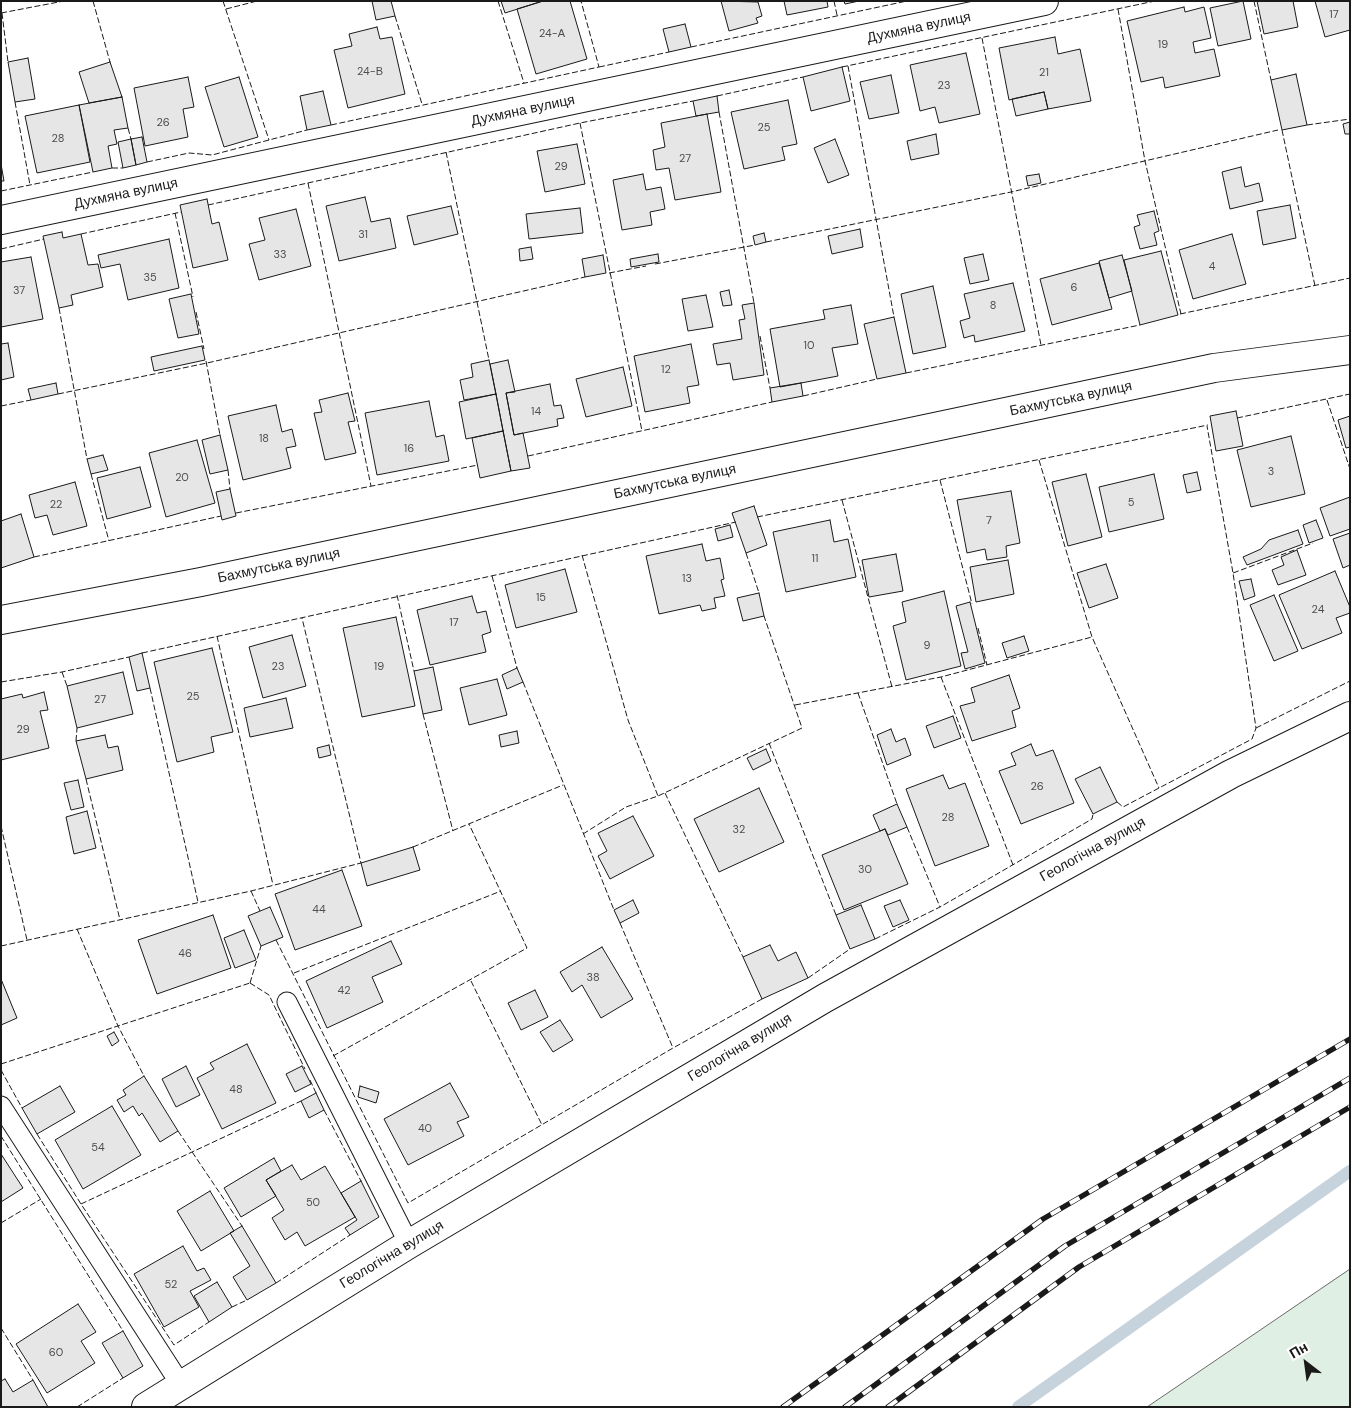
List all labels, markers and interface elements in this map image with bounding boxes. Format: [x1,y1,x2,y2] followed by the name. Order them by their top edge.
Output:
[1329,8,1339,22] house number: 17
[866,9,972,47] street label: Духмяна вулиця
[539,27,565,41] house number: 24-А
[1158,38,1168,52] house number: 19
[357,65,383,79] house number: 24-В
[1039,66,1049,80] house number: 21
[938,79,950,93] house number: 23
[470,92,576,130] street label: Духмяна вулиця
[156,116,170,130] house number: 26
[757,121,771,135] house number: 25
[52,132,64,146] house number: 28
[679,152,691,166] house number: 27
[554,160,568,174] house number: 29
[73,175,179,213] street label: Духмяна вулиця
[358,228,368,242] house number: 31
[273,248,287,262] house number: 33
[1209,260,1215,274] house number: 4
[143,271,157,285] house number: 35
[1071,281,1077,295] house number: 6
[13,284,25,298] house number: 37
[990,299,996,313] house number: 8
[804,339,814,353] house number: 10
[661,363,671,377] house number: 12
[1008,378,1134,420] street label: Бахмутська вулиця
[531,405,541,419] house number: 14
[259,432,269,446] house number: 18
[404,442,414,456] house number: 16
[612,461,738,503] street label: Бахмутська вулиця
[1268,465,1274,479] house number: 3
[175,471,189,485] house number: 20
[1128,496,1134,510] house number: 5
[50,498,62,512] house number: 22
[986,514,992,528] house number: 7
[216,545,342,587] street label: Бахмутська вулиця
[812,552,818,566] house number: 11
[682,572,692,586] house number: 13
[536,591,546,605] house number: 15
[1312,603,1324,617] house number: 24
[449,616,459,630] house number: 17
[924,639,930,653] house number: 9
[272,660,284,674] house number: 23
[374,660,384,674] house number: 19
[186,690,200,704] house number: 25
[94,693,106,707] house number: 27
[16,723,30,737] house number: 29
[1030,780,1044,794] house number: 26
[942,811,954,825] house number: 28
[1037,814,1149,886] street label: Геологічна вулиця
[733,823,745,837] house number: 32
[858,863,872,877] house number: 30
[312,903,326,917] house number: 44
[178,947,192,961] house number: 46
[586,971,600,985] house number: 38
[337,984,351,998] house number: 42
[685,1010,795,1086] street label: Геологічна вулиця
[229,1083,243,1097] house number: 48
[418,1122,432,1136] house number: 40
[91,1141,105,1155] house number: 54
[306,1196,320,1210] house number: 50
[337,1217,447,1293] street label: Геологічна вулиця
[165,1278,177,1292] house number: 52
[1281,1338,1331,1388] north arrow
[1286,1338,1311,1362] text: Пн
[49,1346,63,1360] house number: 60

